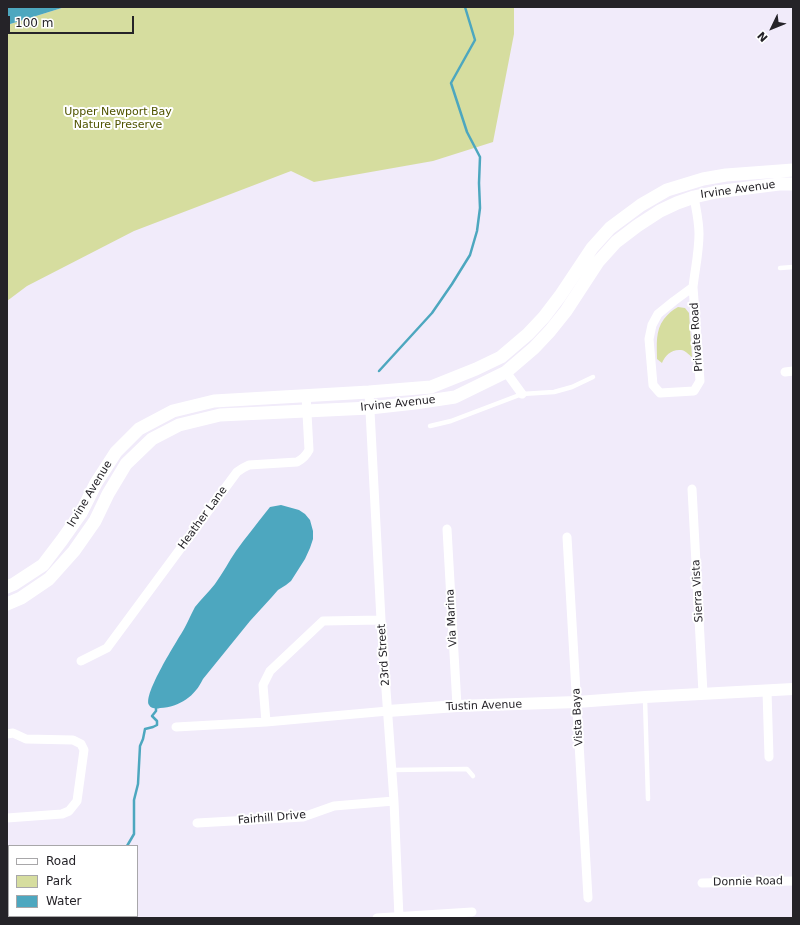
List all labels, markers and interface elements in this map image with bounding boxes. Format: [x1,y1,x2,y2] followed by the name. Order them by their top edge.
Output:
[10,8,136,34] scale bar
[752,8,792,48] north arrow
[15,16,53,30] text: 100 m
[755,29,771,44] text: N
[64,105,172,131] park label: Upper Newport Bay Nature Preserve
[700,178,776,202] street label: Irvine Avenue
[688,302,706,372] street label: Private Road
[360,393,436,415] street label: Irvine Avenue
[65,458,115,530] street label: Irvine Avenue
[176,484,230,552] street label: Heather Lane
[690,559,706,623] street label: Sierra Vista
[444,589,460,647] street label: Via Marina
[375,624,393,686] street label: 23rd Street
[570,688,586,746] street label: Vista Baya
[446,698,522,714] street label: Tustin Avenue
[237,808,307,828] street label: Fairhill Drive
[8,845,138,917] legend
[46,854,76,868] text: Road
[46,874,72,888] text: Park
[713,875,783,889] street label: Donnie Road
[46,894,81,908] text: Water

